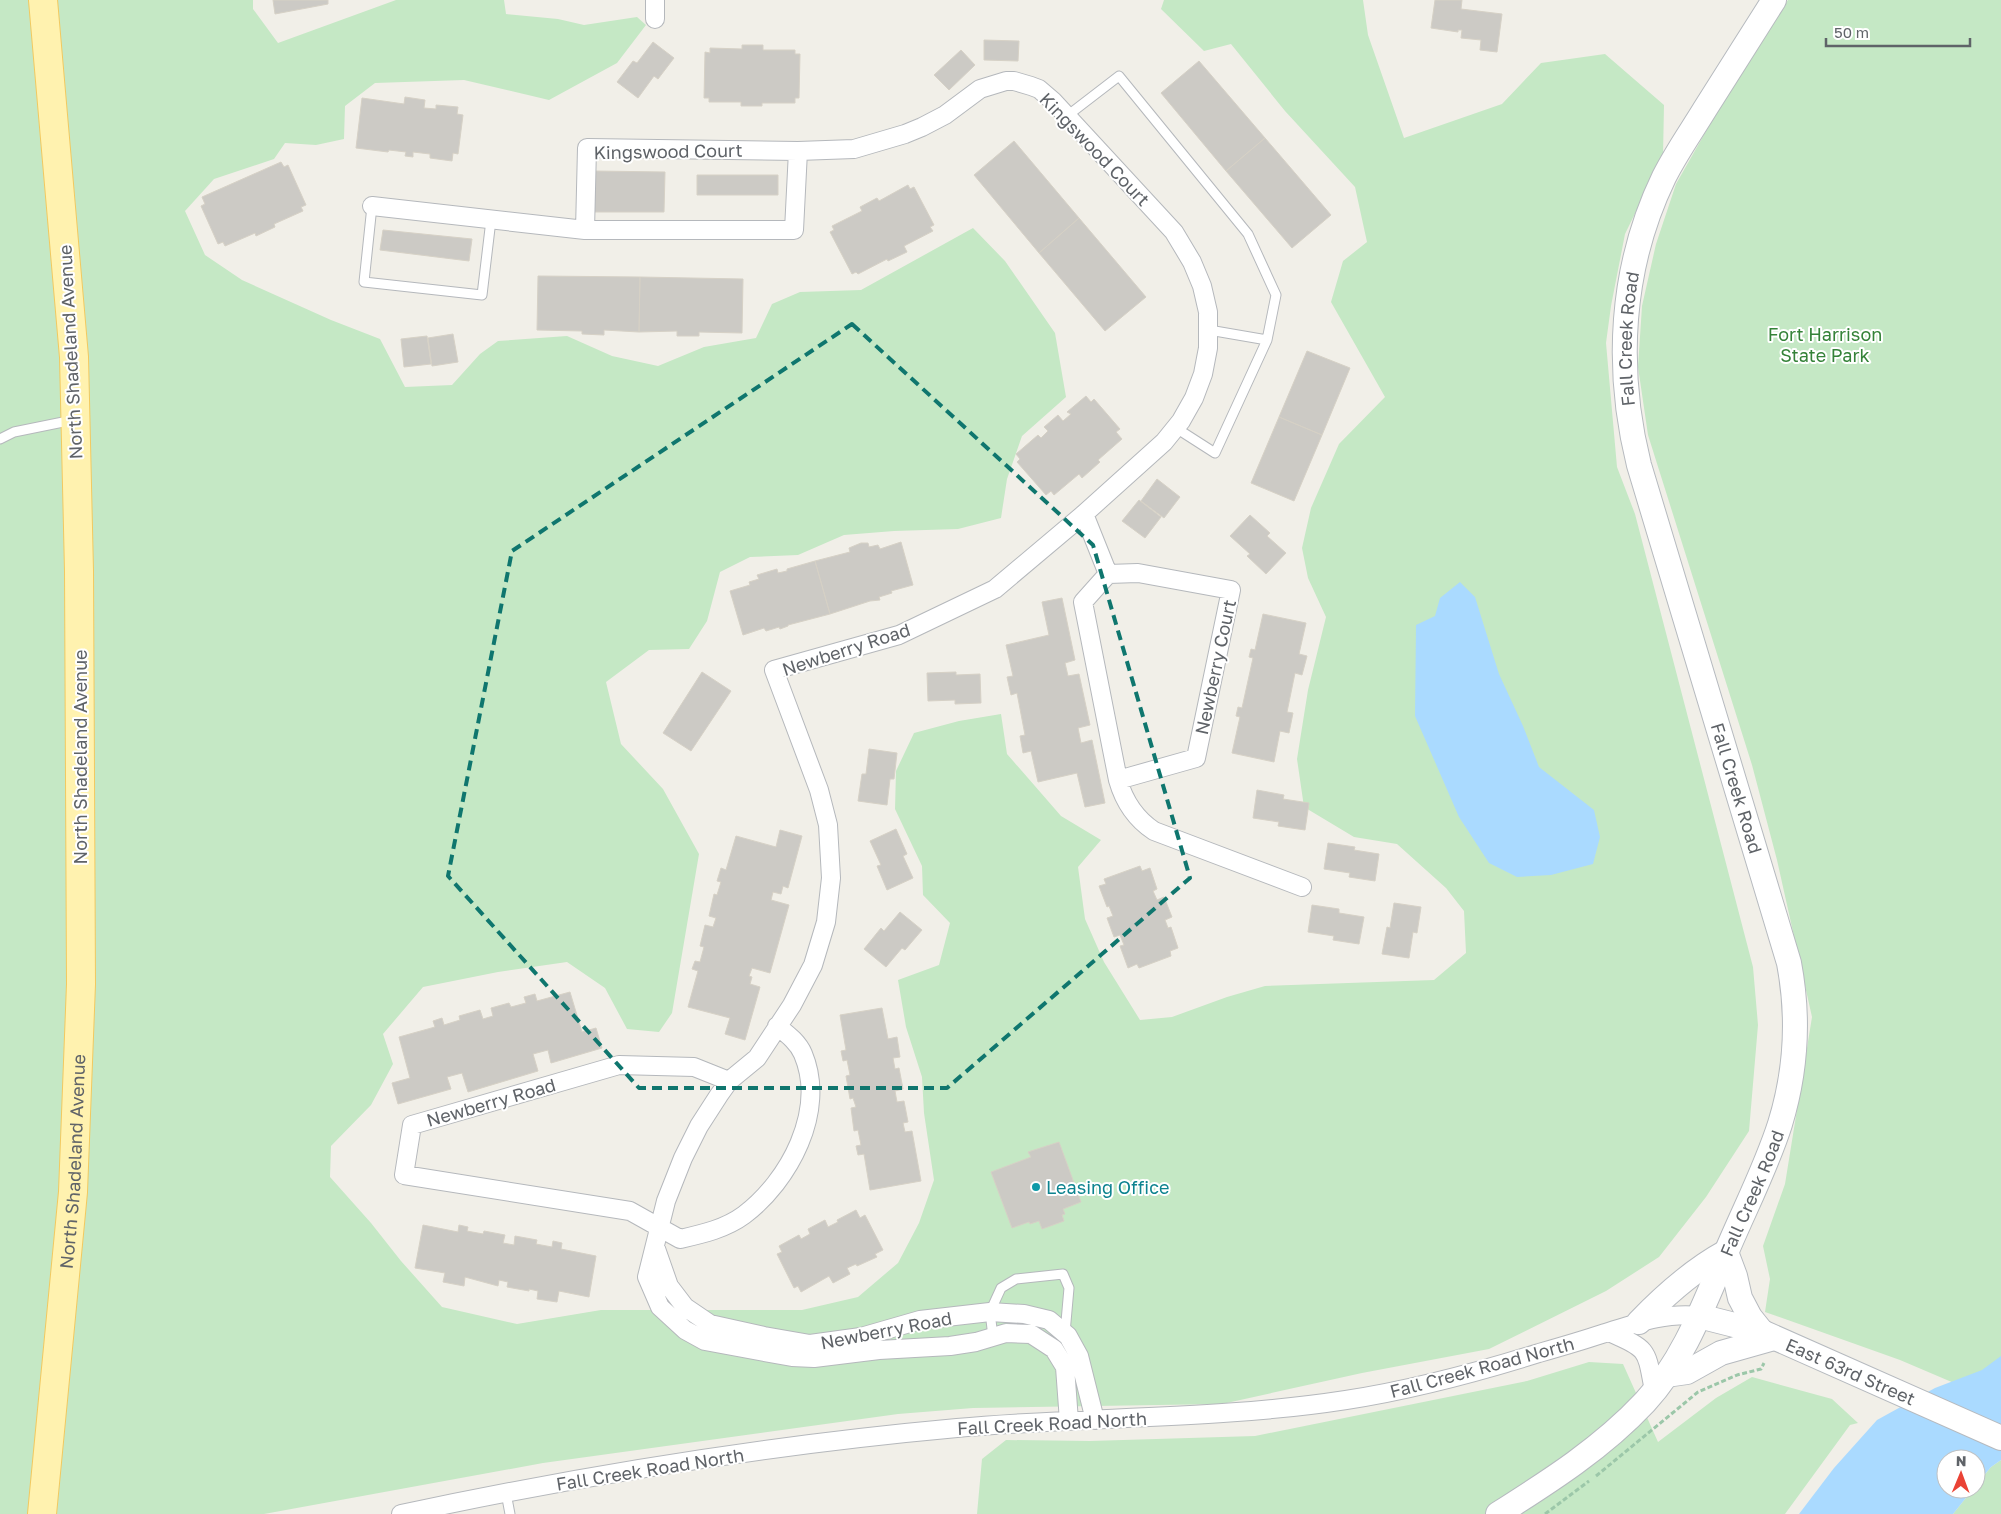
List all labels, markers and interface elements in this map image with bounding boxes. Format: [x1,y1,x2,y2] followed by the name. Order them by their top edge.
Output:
[1826,15,1970,47] scale bar
[1834,23,1869,41] text: 50 m
[1035,88,1155,210] street label: Kingswood Court
[593,139,743,163] street label: Kingswood Court
[53,244,87,460] street label: North Shadeland Avenue
[1614,270,1643,408] street label: Fall Creek Road
[1768,323,1882,366] park label: Fort Harrison State Park
[1190,597,1240,737] street label: Newberry Court
[779,618,913,680] street label: Newberry Road
[69,649,91,865] street label: North Shadeland Avenue
[1707,720,1767,856] street label: Fall Creek Road
[55,1054,89,1270] street label: North Shadeland Avenue
[424,1073,558,1131] street label: Newberry Road
[1715,1127,1788,1260] street label: Fall Creek Road
[1046,1176,1169,1198] place label: Leasing Office
[1030,1181,1042,1193] marker: Leasing Office
[818,1306,954,1354] street label: Newberry Road
[1387,1332,1577,1402] street label: Fall Creek Road North
[1782,1333,1919,1410] street label: East 63rd Street
[957,1407,1147,1439] street label: Fall Creek Road North
[554,1443,746,1495] street label: Fall Creek Road North
[1936,1449,1986,1499] north arrow
[1956,1452,1967,1469] text: N

